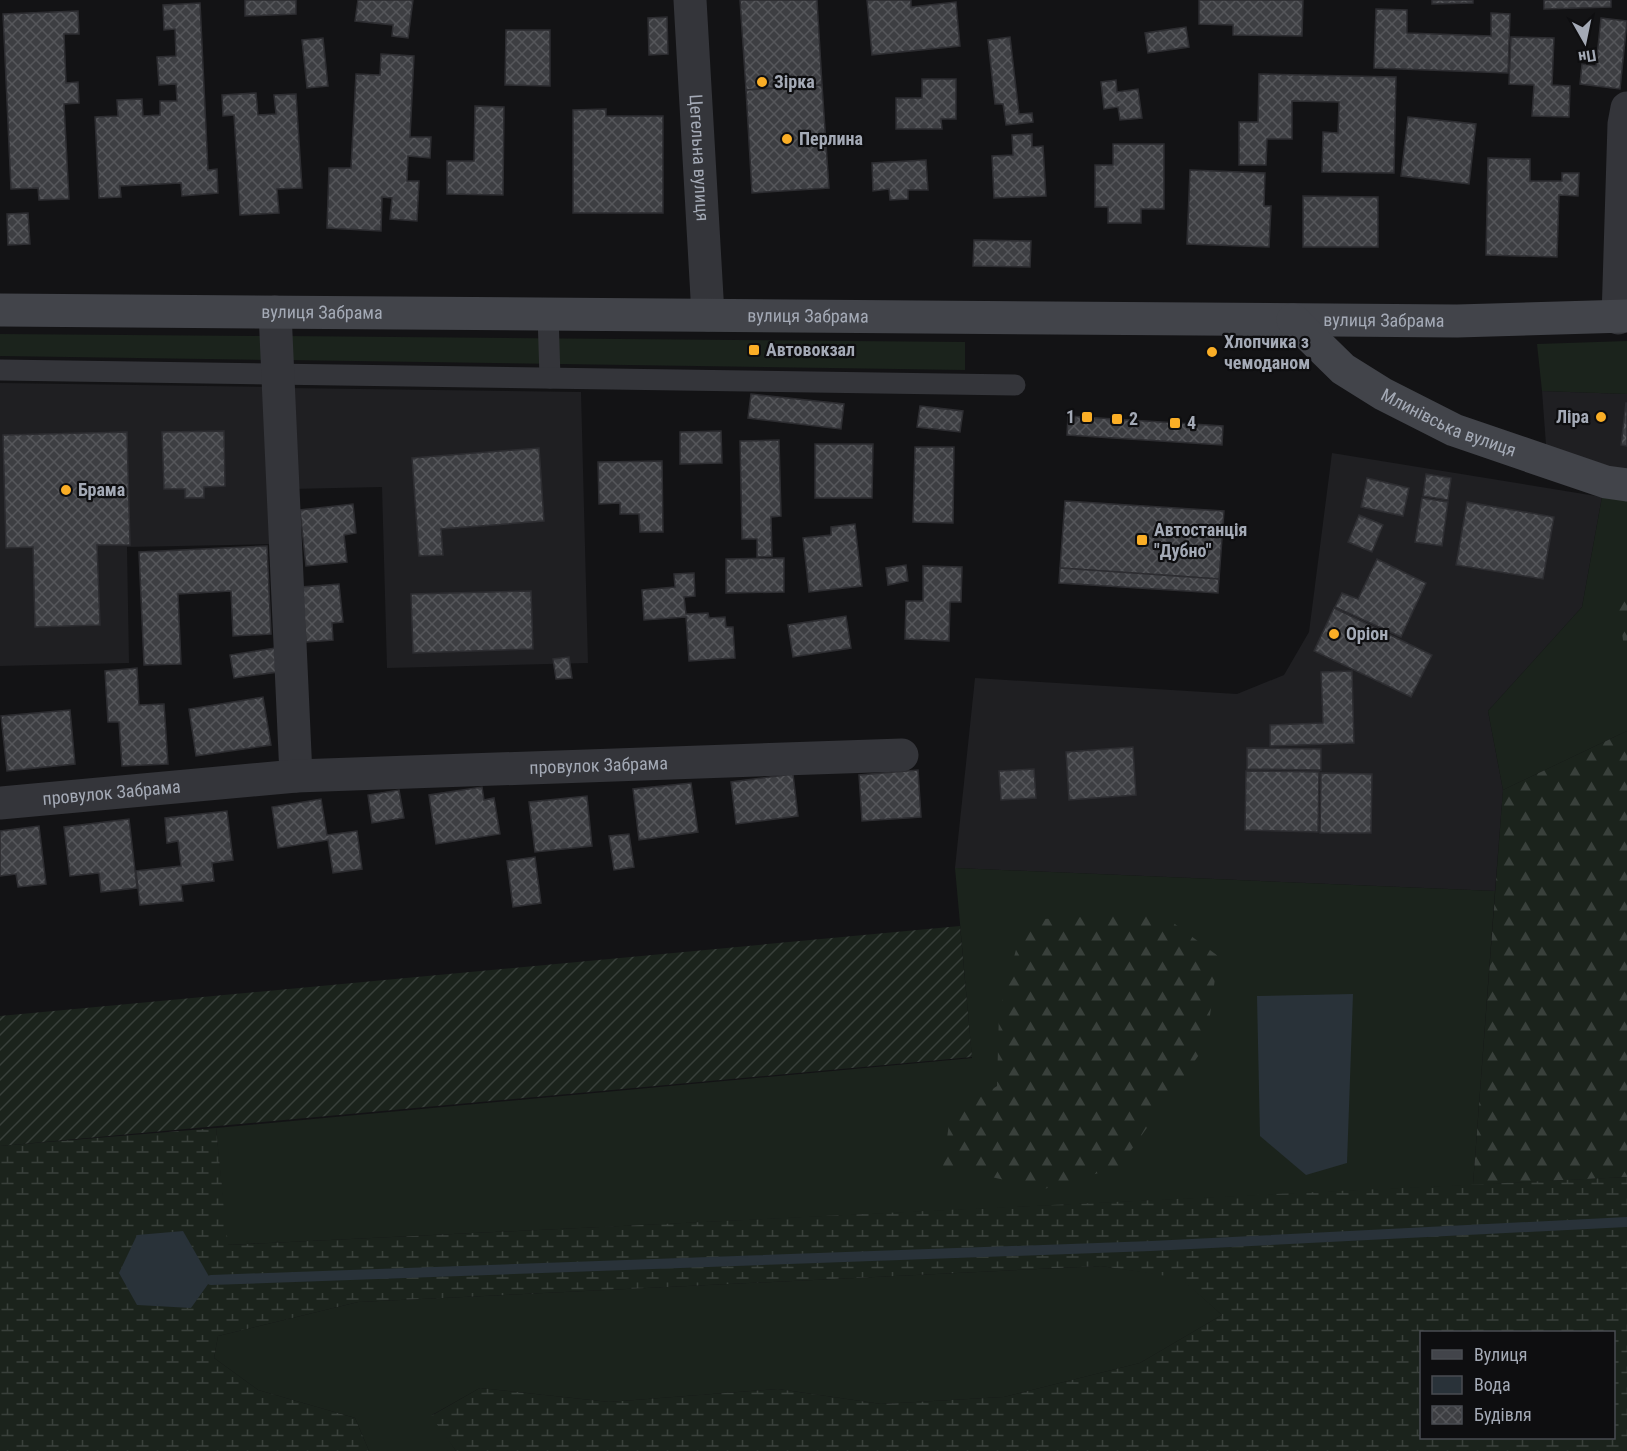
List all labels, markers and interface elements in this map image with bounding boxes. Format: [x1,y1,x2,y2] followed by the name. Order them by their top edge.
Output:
[1555,12,1615,72] north arrow
[1577,46,1598,67] text: Пн
[774,71,815,92] place label: Зірка
[755,75,769,89] marker: Зірка
[685,94,714,222] street label: Цегельна вулиця
[799,128,863,149] place label: Перлина
[780,132,794,146] marker: Перлина
[261,301,383,323] street label: вулиця Забрама
[747,305,869,327] street label: вулиця Забрама
[1323,309,1445,331] street label: вулиця Забрама
[1224,331,1310,373] place label: Хлопчика з чемоданом
[766,339,855,360] place label: Автовокзал
[747,343,761,357] marker: Автовокзал
[1205,345,1219,359] marker: Хлопчика з чемоданом
[1378,384,1519,461] street label: Млинівська вулиця
[1066,406,1075,427] place label: 1
[1556,406,1589,427] place label: Ліра
[1129,408,1138,429] place label: 2
[1080,410,1094,424] marker: 1
[1594,410,1608,424] marker: Ліра
[1110,412,1124,426] marker: 2
[1187,412,1196,433] place label: 4
[1168,416,1182,430] marker: 4
[78,479,125,500] place label: Брама
[59,483,73,497] marker: Брама
[1154,519,1247,561] place label: Автостанція "Дубно"
[1135,533,1149,547] marker: Автостанція "Дубно"
[1346,623,1388,644] place label: Оріон
[1327,627,1341,641] marker: Оріон
[529,752,668,778] street label: провулок Забрама
[42,776,181,809] street label: провулок Забрама
[1420,1331,1615,1439] legend
[1474,1344,1528,1365] text: Вулиця
[1474,1374,1511,1395] text: Вода
[1474,1404,1532,1425] text: Будівля

